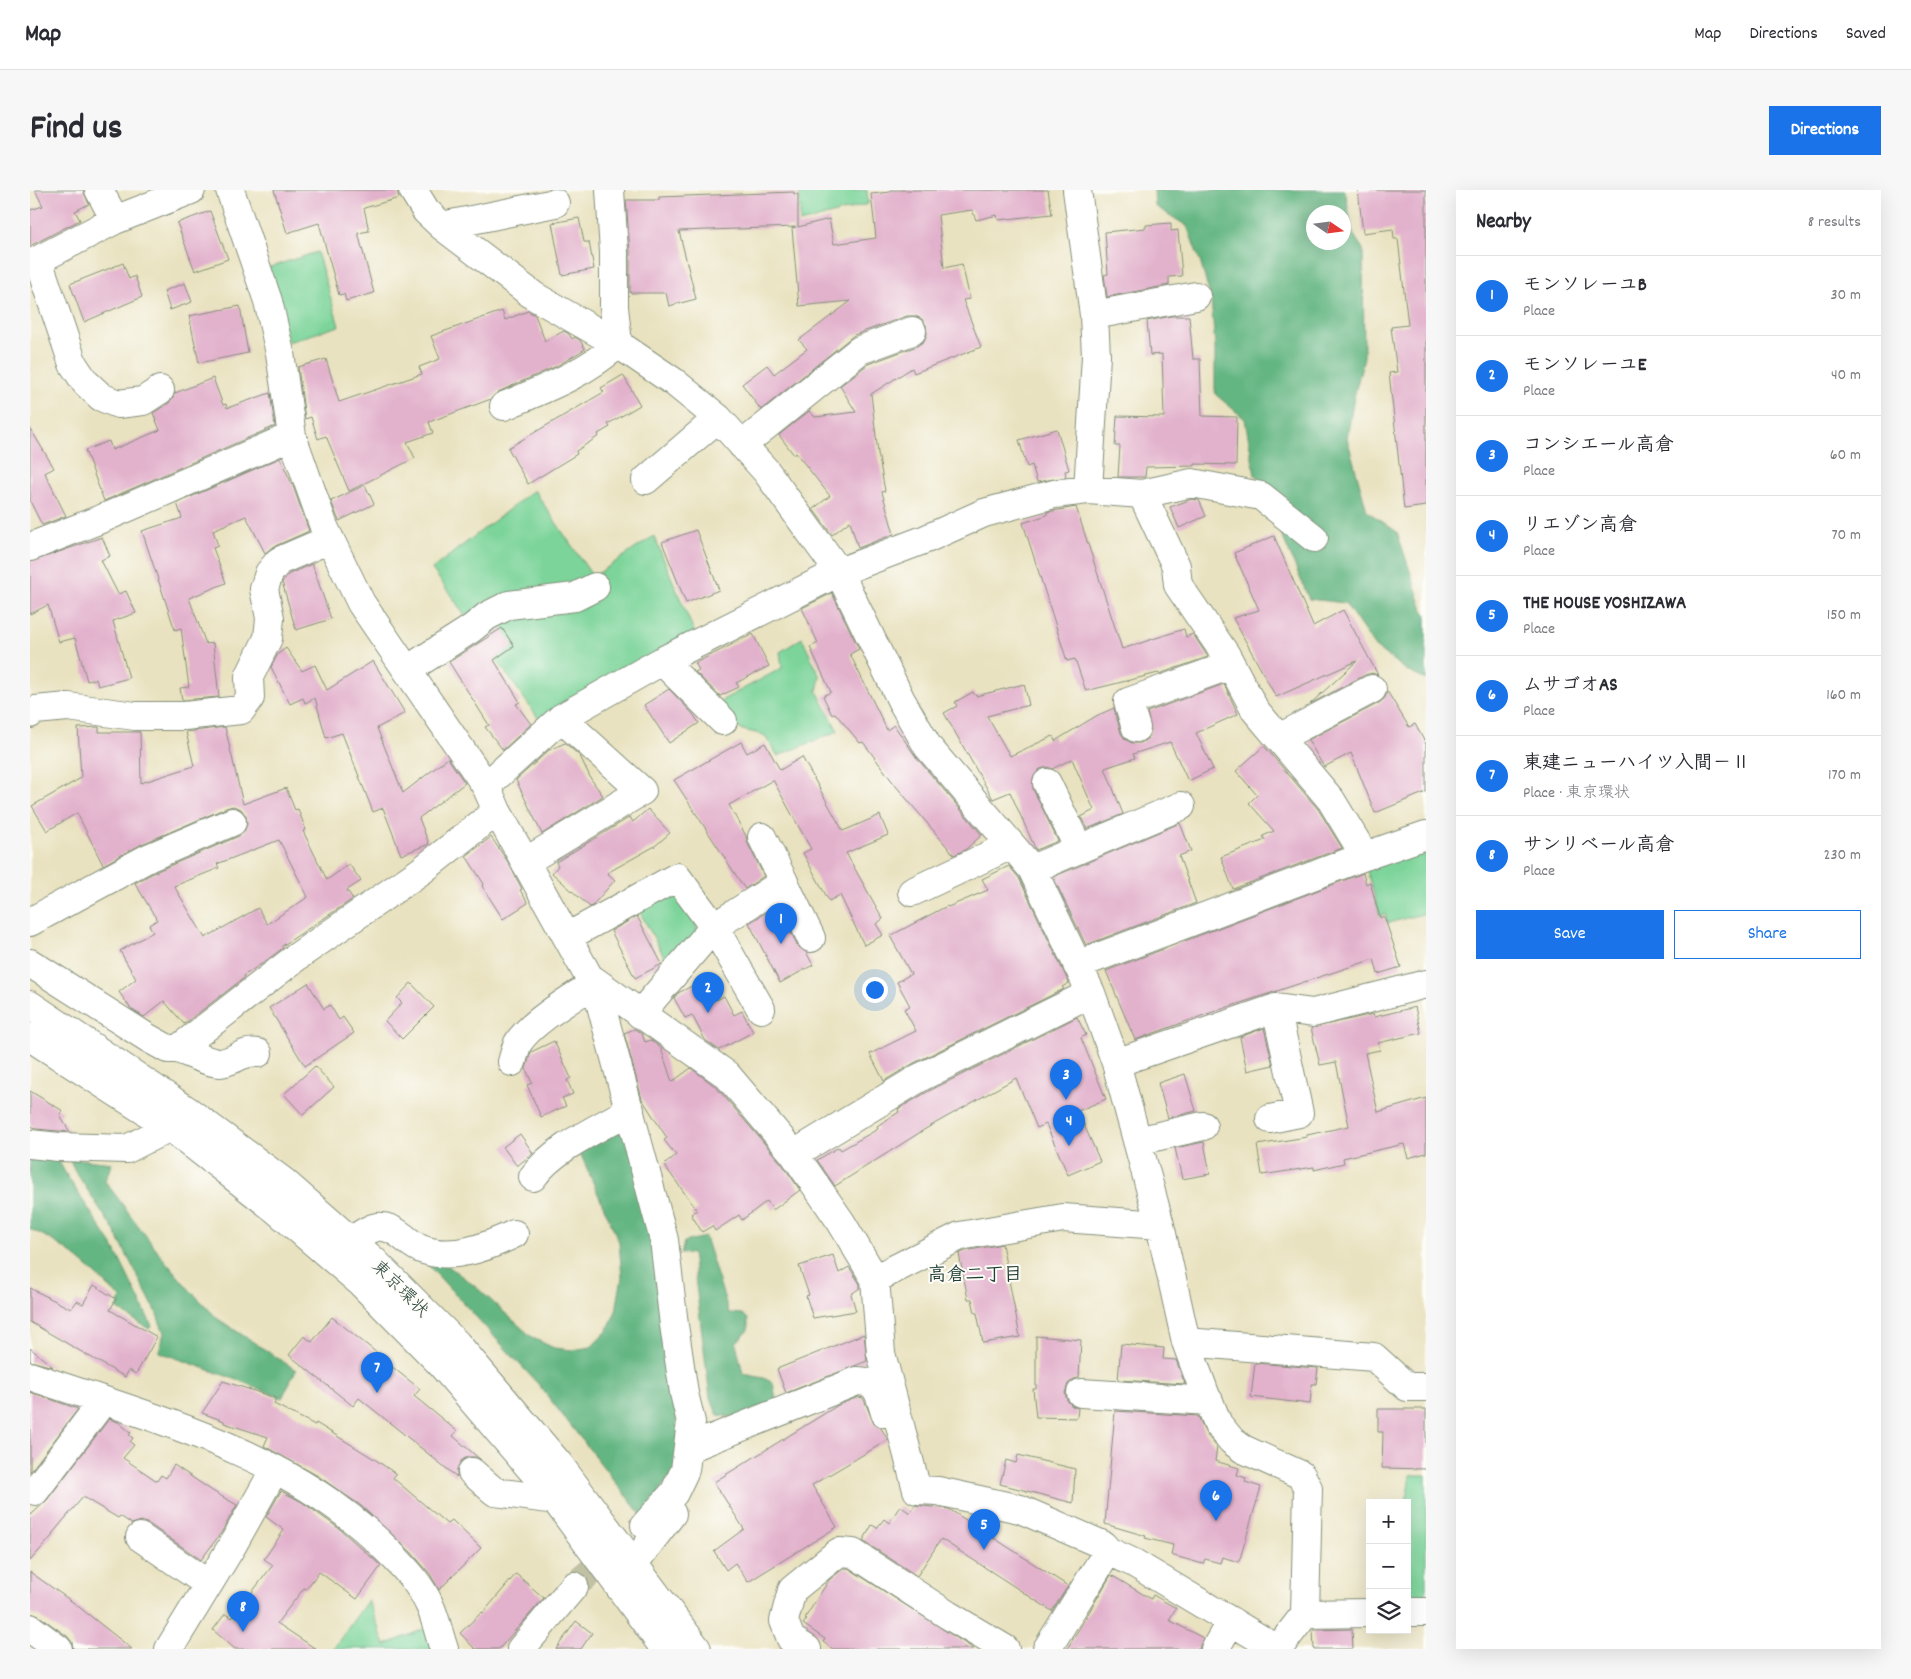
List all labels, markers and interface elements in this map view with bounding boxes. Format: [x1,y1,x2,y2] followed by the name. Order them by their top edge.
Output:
[25,18,61,52] text: Map
[1694,22,1721,47] text: Map
[1749,22,1818,47] text: Directions
[1846,22,1886,47] text: Saved
[30,105,122,155] text: Find us
[1769,106,1881,155] button: Directions
[1306,205,1351,250] north arrow
[1476,208,1531,238] text: Nearby
[1808,211,1861,234] text: 8 results
[1523,273,1647,300] text: モンソレーユB
[1490,284,1494,307] text: 1
[1831,284,1861,307] text: 30 m
[1523,300,1555,323] text: Place
[1523,353,1646,380] text: モンソレーユE
[1489,364,1496,387] text: 2
[1831,364,1861,387] text: 40 m
[1523,380,1555,403] text: Place
[1523,433,1674,460] text: コンシエール高倉
[1488,444,1496,467] text: 3
[1830,444,1861,467] text: 60 m
[1523,460,1555,483] text: Place
[1523,513,1637,540] text: リエゾン高倉
[1489,524,1495,547] text: 4
[1831,524,1861,547] text: 70 m
[1523,540,1555,563] text: Place
[1523,591,1686,618] text: THE HOUSE YOSHIZAWA
[1488,604,1496,627] text: 5
[1827,604,1861,627] text: 150 m
[1523,618,1555,641] text: Place
[1523,673,1618,700] text: ムサゴオAS
[1488,684,1496,707] text: 6
[1826,684,1861,707] text: 160 m
[1523,700,1555,723] text: Place
[1523,751,1751,778] text: 東建ニューハイツ入間－Ⅱ
[1489,764,1495,787] text: 7
[1828,764,1861,787] text: 170 m
[1523,782,1630,805] text: Place · 東京環状
[1523,833,1674,860] text: サンリベール高倉
[1489,844,1495,867] text: 8
[1824,844,1861,867] text: 230 m
[1523,860,1555,883] text: Place
[765,903,797,944] pin: 1
[1476,910,1664,959] button: Save
[1674,910,1861,959] button: Share
[692,972,724,1013] pin: 2
[862,977,888,1003] your location
[1050,1059,1082,1100] pin: 3
[1053,1105,1085,1146] pin: 4
[365,1255,434,1324] street label: 東京環状
[927,1263,1023,1290] district label: 高倉二丁目
[361,1352,393,1393] pin: 7
[1200,1480,1232,1521] pin: 6
[1366,1499,1411,1634] map controls
[1366,1499,1411,1544] button: +
[968,1509,1000,1550] pin: 5
[1366,1544,1411,1589] button: −
[1366,1589,1411,1634] button: layers
[227,1591,259,1632] pin: 8

